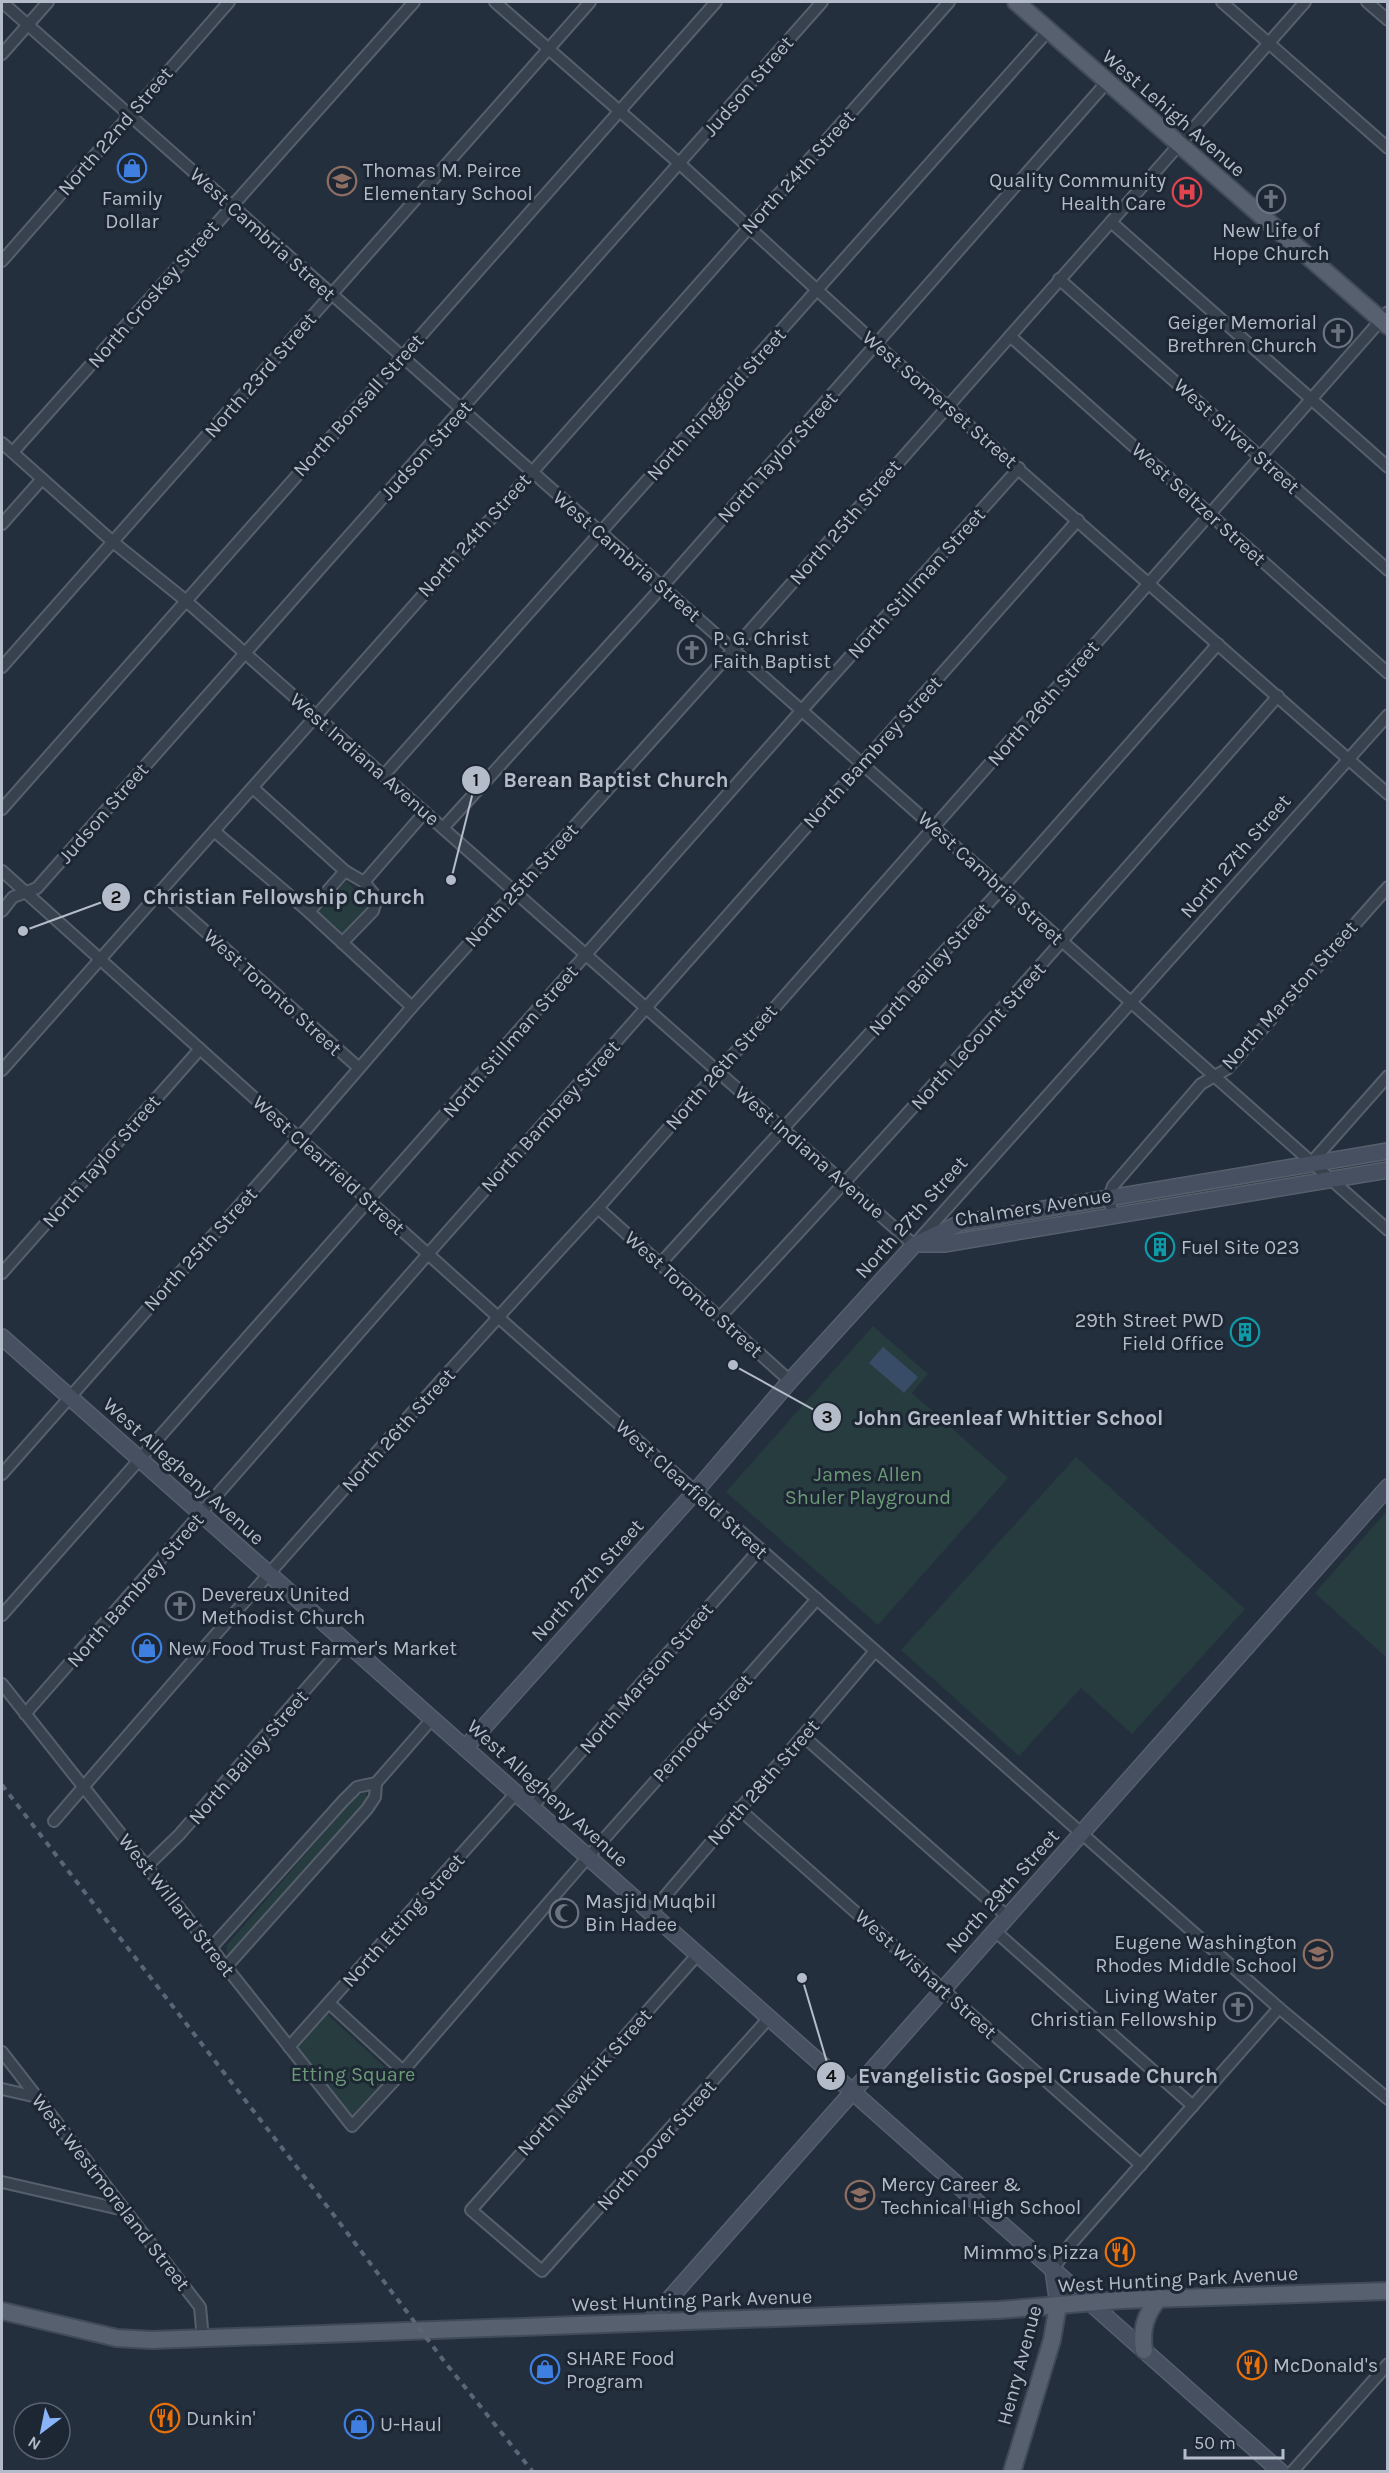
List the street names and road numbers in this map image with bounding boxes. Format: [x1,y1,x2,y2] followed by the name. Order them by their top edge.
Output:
[699,31,798,141] street label: Judson Street
[1097,45,1250,182] street label: West Lehigh Avenue
[53,62,178,200] street label: North 22nd Street
[737,106,860,239] street label: North 24th Street
[185,163,341,306] street label: West Cambria Street
[83,216,224,373] street label: North Croskey Street
[200,308,321,443] street label: North 23rd Street
[642,323,791,485] street label: North Ringgold Street
[858,326,1022,473] street label: West Somerset Street
[288,329,429,481] street label: North Bonsall Street
[1169,374,1305,499] street label: West Silver Street
[713,387,843,528] street label: North Taylor Street
[376,396,477,505] street label: Judson Street
[1127,438,1271,571] street label: West Seltzer Street
[785,455,906,590] street label: North 25th Street
[413,469,536,602] street label: North 24th Street
[548,486,706,627] street label: West Cambria Street
[843,503,990,663] street label: North Stillman Street
[983,636,1104,771] street label: North 26th Street
[798,671,947,833] street label: North Bambrey Street
[285,688,444,831] street label: West Indiana Avenue
[54,758,153,868] street label: Judson Street
[1175,789,1296,923] street label: North 27th Street
[913,807,1069,950] street label: West Cambria Street
[460,818,583,952] street label: North 25th Street
[864,898,995,1040] street label: North Bailey Street
[1217,916,1362,1074] street label: North Marston Street
[199,924,347,1061] street label: West Toronto Street
[906,958,1051,1115] street label: North LeCount Street
[438,960,583,1122] street label: North Stillman Street
[661,1000,782,1135] street label: North 26th Street
[476,1035,625,1197] street label: North Bambrey Street
[730,1081,889,1224] street label: West Indiana Avenue
[38,1090,166,1232] street label: North Taylor Street
[248,1091,410,1240] street label: West Clearfield Street
[850,1151,973,1283] street label: North 27th Street
[139,1182,262,1316] street label: North 25th Street
[953,1184,1113,1231] street label: Chalmers Avenue
[620,1226,768,1363] street label: West Toronto Street
[337,1363,460,1497] street label: North 26th Street
[98,1393,269,1550] street label: West Allegheny Avenue
[611,1415,773,1564] street label: West Clearfield Street
[62,1508,209,1672] street label: North Bambrey Street
[526,1514,649,1646] street label: North 27th Street
[575,1598,718,1758] street label: North Marston Street
[648,1669,757,1787] street label: Pennock Street
[184,1685,313,1829] street label: North Bailey Street
[702,1714,825,1850] street label: North 28th Street
[462,1715,633,1872] street label: West Allegheny Avenue
[941,1824,1064,1958] street label: North 29th Street
[114,1829,240,1982] street label: West Willard Street
[337,1849,470,1992] street label: North Etting Street
[850,1905,1001,2044] street label: West Wishart Street
[512,2004,657,2161] street label: North Newkirk Street
[592,2075,721,2215] street label: North Dover Street
[27,2089,195,2296] street label: West Westmoreland Street
[1057,2262,1299,2297] street label: West Hunting Park Avenue
[571,2285,813,2316] street label: West Hunting Park Avenue
[992,2303,1046,2427] street label: Henry Avenue

